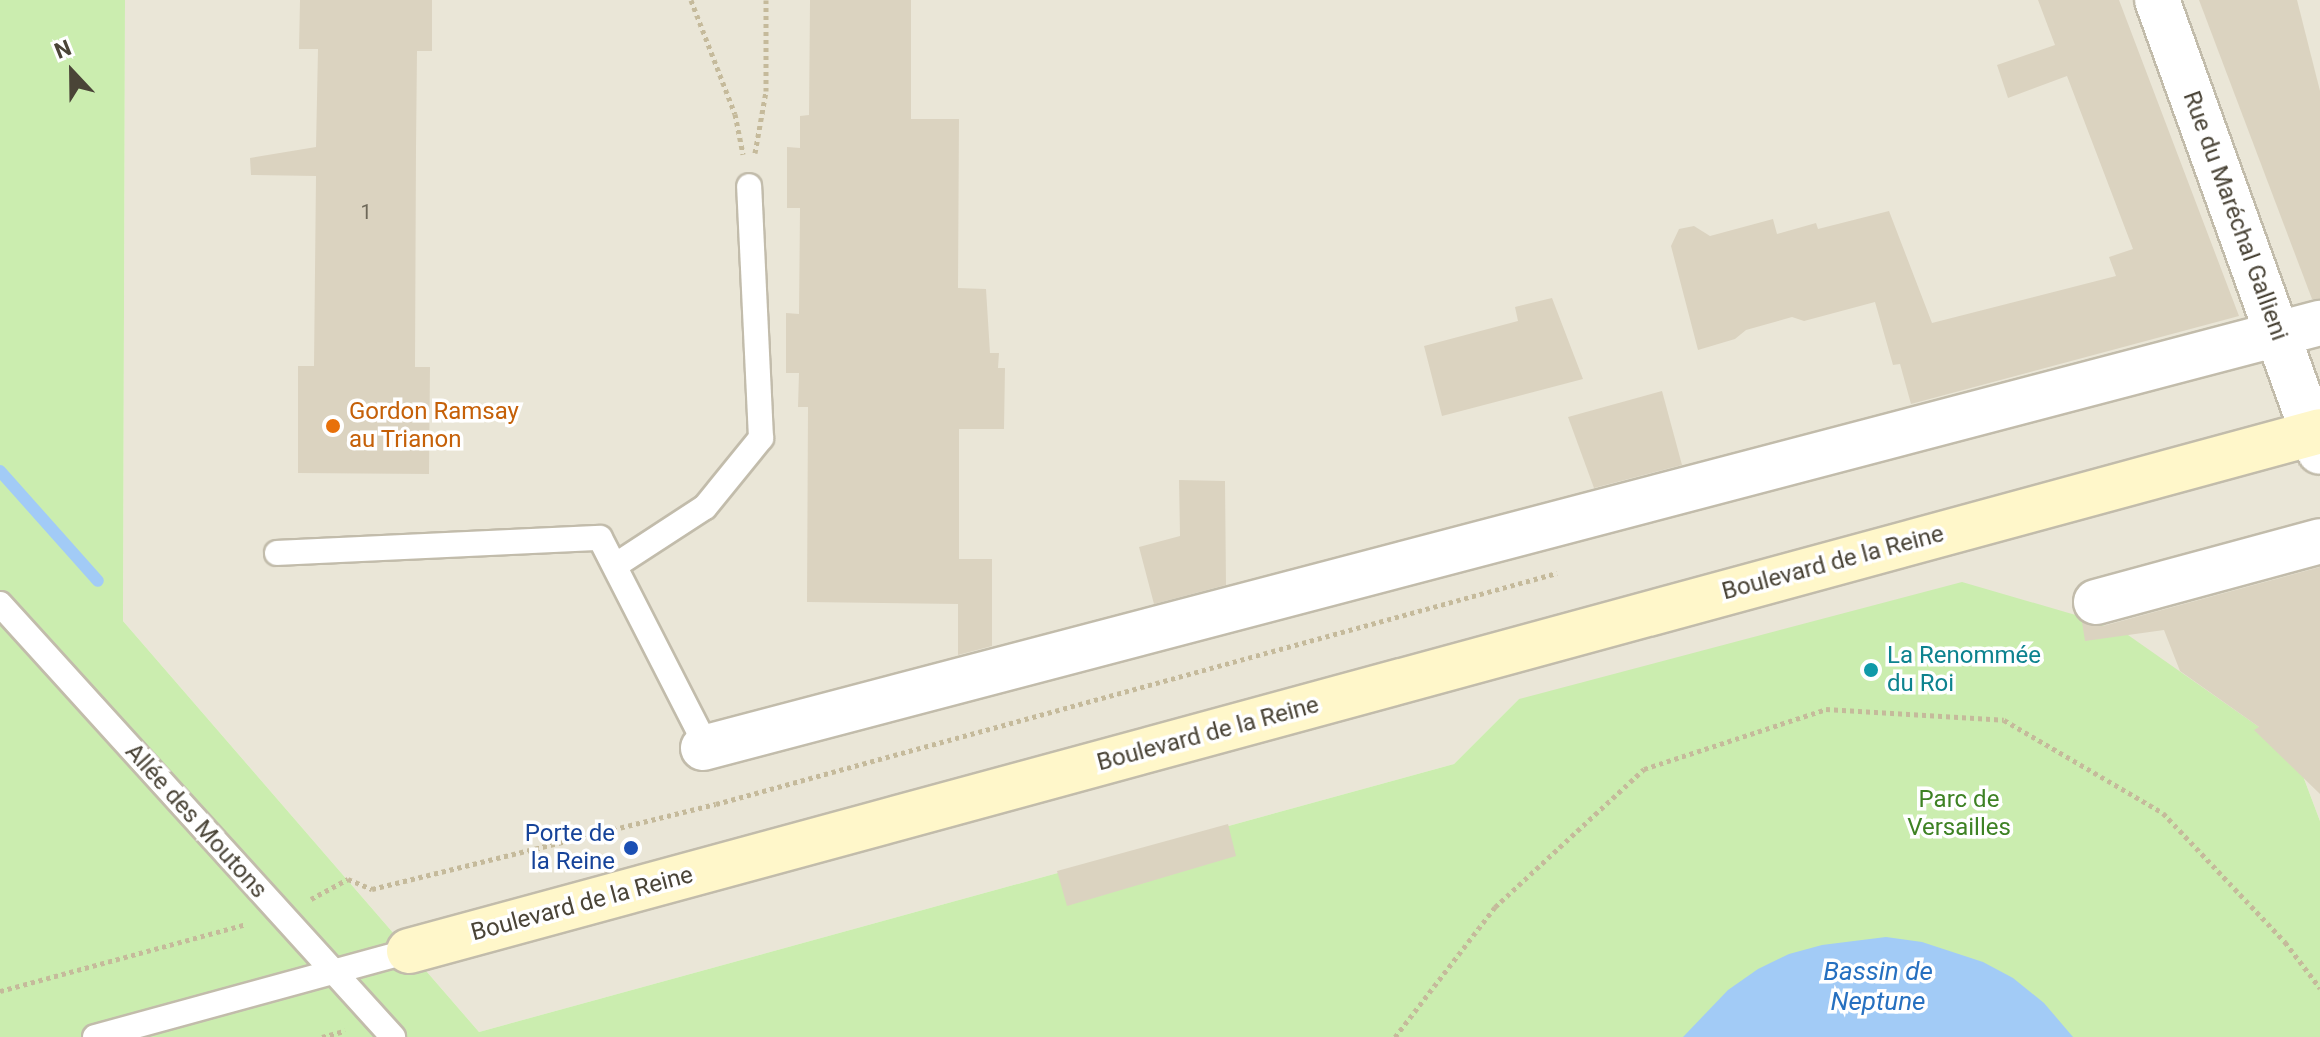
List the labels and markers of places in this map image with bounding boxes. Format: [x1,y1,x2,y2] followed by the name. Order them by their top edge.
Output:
[349,398,519,454] place label: Gordon Ramsay au Trianon
[324,417,342,435] marker: Gordon Ramsay au Trianon
[1887,642,2041,698] place label: La Renommée du Roi
[1862,661,1880,679] marker: La Renommée du Roi
[525,820,615,876] place label: Porte de la Reine
[622,839,640,857] marker: Porte de la Reine

